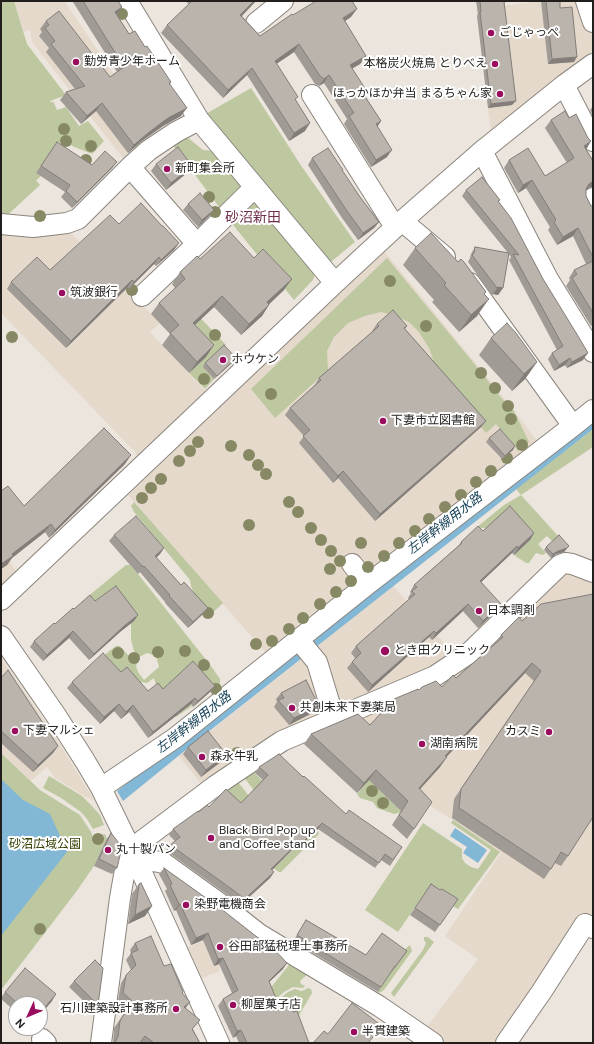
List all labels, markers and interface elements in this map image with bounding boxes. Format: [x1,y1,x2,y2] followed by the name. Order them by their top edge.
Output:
[499,26,559,40] place label: ごじゃっぺ
[486,28,496,38] marker: ごじゃっぺ
[84,55,180,69] place label: 勤労青少年ホーム
[71,57,81,67] marker: 勤労青少年ホーム
[364,57,487,71] place label: 本格炭火焼鳥 とりべえ
[490,59,500,69] marker: 本格炭火焼鳥 とりべえ
[333,87,492,101] place label: ほっかほか弁当 まるちゃん家
[495,89,505,99] marker: ほっかほか弁当 まるちゃん家
[175,162,235,176] place label: 新町集会所
[162,164,172,174] marker: 新町集会所
[225,210,281,226] district label: 砂沼新田
[70,286,118,300] place label: 筑波銀行
[57,288,67,298] marker: 筑波銀行
[231,353,279,367] place label: ホウケン
[218,355,228,365] marker: ホウケン
[391,414,475,428] place label: 下妻市立図書館
[378,416,388,426] marker: 下妻市立図書館
[404,490,486,558] water label: 左岸幹線用水路
[487,604,535,618] place label: 日本調剤
[474,606,484,616] marker: 日本調剤
[394,644,490,658] place label: とき田クリニック
[379,645,391,657] marker: とき田クリニック
[153,689,235,757] water label: 左岸幹線用水路
[300,701,396,715] place label: 共創未来下妻薬局
[287,703,297,713] marker: 共創未来下妻薬局
[23,724,95,738] place label: 下妻マルシェ
[505,725,541,739] place label: カスミ
[10,726,20,736] marker: 下妻マルシェ
[544,727,554,737] marker: カスミ
[430,737,478,751] place label: 湖南病院
[417,739,427,749] marker: 湖南病院
[210,750,258,764] place label: 森永牛乳
[197,752,207,762] marker: 森永牛乳
[219,824,315,852] place label: Black Bird Pop up and Coffee stand
[206,833,216,843] marker: Black Bird Pop up and Coffee stand
[9,838,81,852] park label: 砂沼広域公園
[116,843,176,857] place label: 丸十製パン
[103,845,113,855] marker: 丸十製パン
[194,898,266,912] place label: 染野電機商会
[181,900,191,910] marker: 染野電機商会
[228,940,348,954] place label: 谷田部猛税理士事務所
[215,942,225,952] marker: 谷田部猛税理士事務所
[8,996,48,1036] north arrow
[241,998,301,1012] place label: 柳屋菓子店
[228,1000,238,1010] marker: 柳屋菓子店
[60,1002,168,1016] place label: 石川建築設計事務所
[171,1004,181,1014] marker: 石川建築設計事務所
[12,1016,28,1031] text: N
[362,1025,410,1039] place label: 半貫建築
[349,1027,359,1037] marker: 半貫建築

